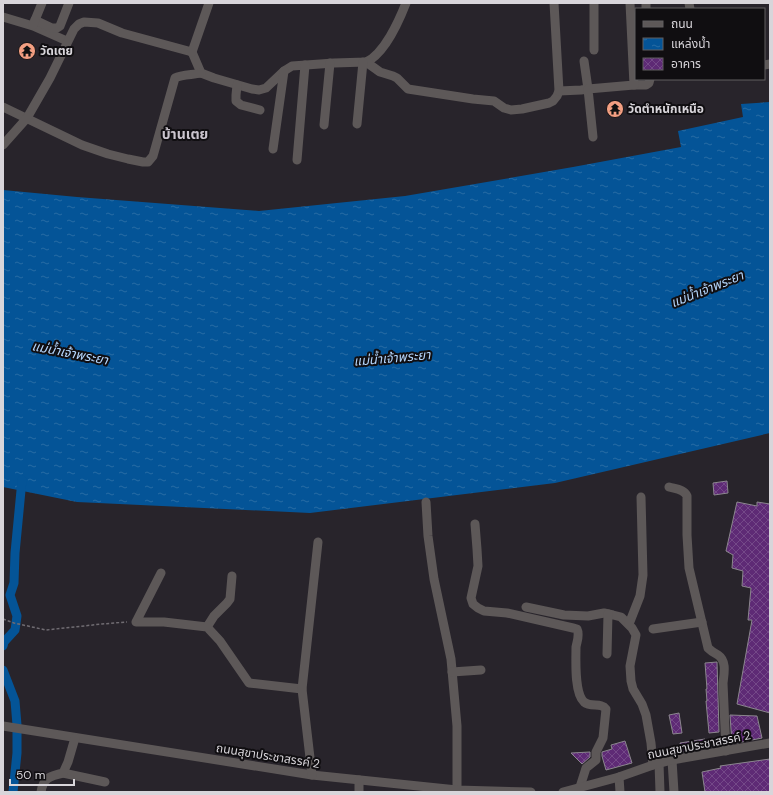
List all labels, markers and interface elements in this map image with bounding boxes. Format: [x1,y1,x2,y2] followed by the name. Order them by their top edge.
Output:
[635,8,765,80] legend
[671,16,693,32] text: ถนน
[671,35,710,52] text: แหล่งน้ำ
[17,41,37,61] temple icon: วัดเตย
[40,43,73,59] place label: วัดเตย
[671,56,701,72] text: อาคาร
[605,99,625,119] temple icon: วัดตำหนักเหนือ
[628,101,704,117] place label: วัดตำหนักเหนือ
[162,125,208,143] district label: บ้านเตย
[668,265,747,311] water label: แม่น้ำเจ้าพระยา
[31,336,110,369] water label: แม่น้ำเจ้าพระยา
[353,345,432,370] water label: แม่น้ำเจ้าพระยา
[646,727,752,763] street label: ถนนสุขาประชาสรรค์ 2
[215,740,321,772] street label: ถนนสุขาประชาสรรค์ 2
[10,761,74,787] scale bar
[16,767,45,783] text: 50 m

